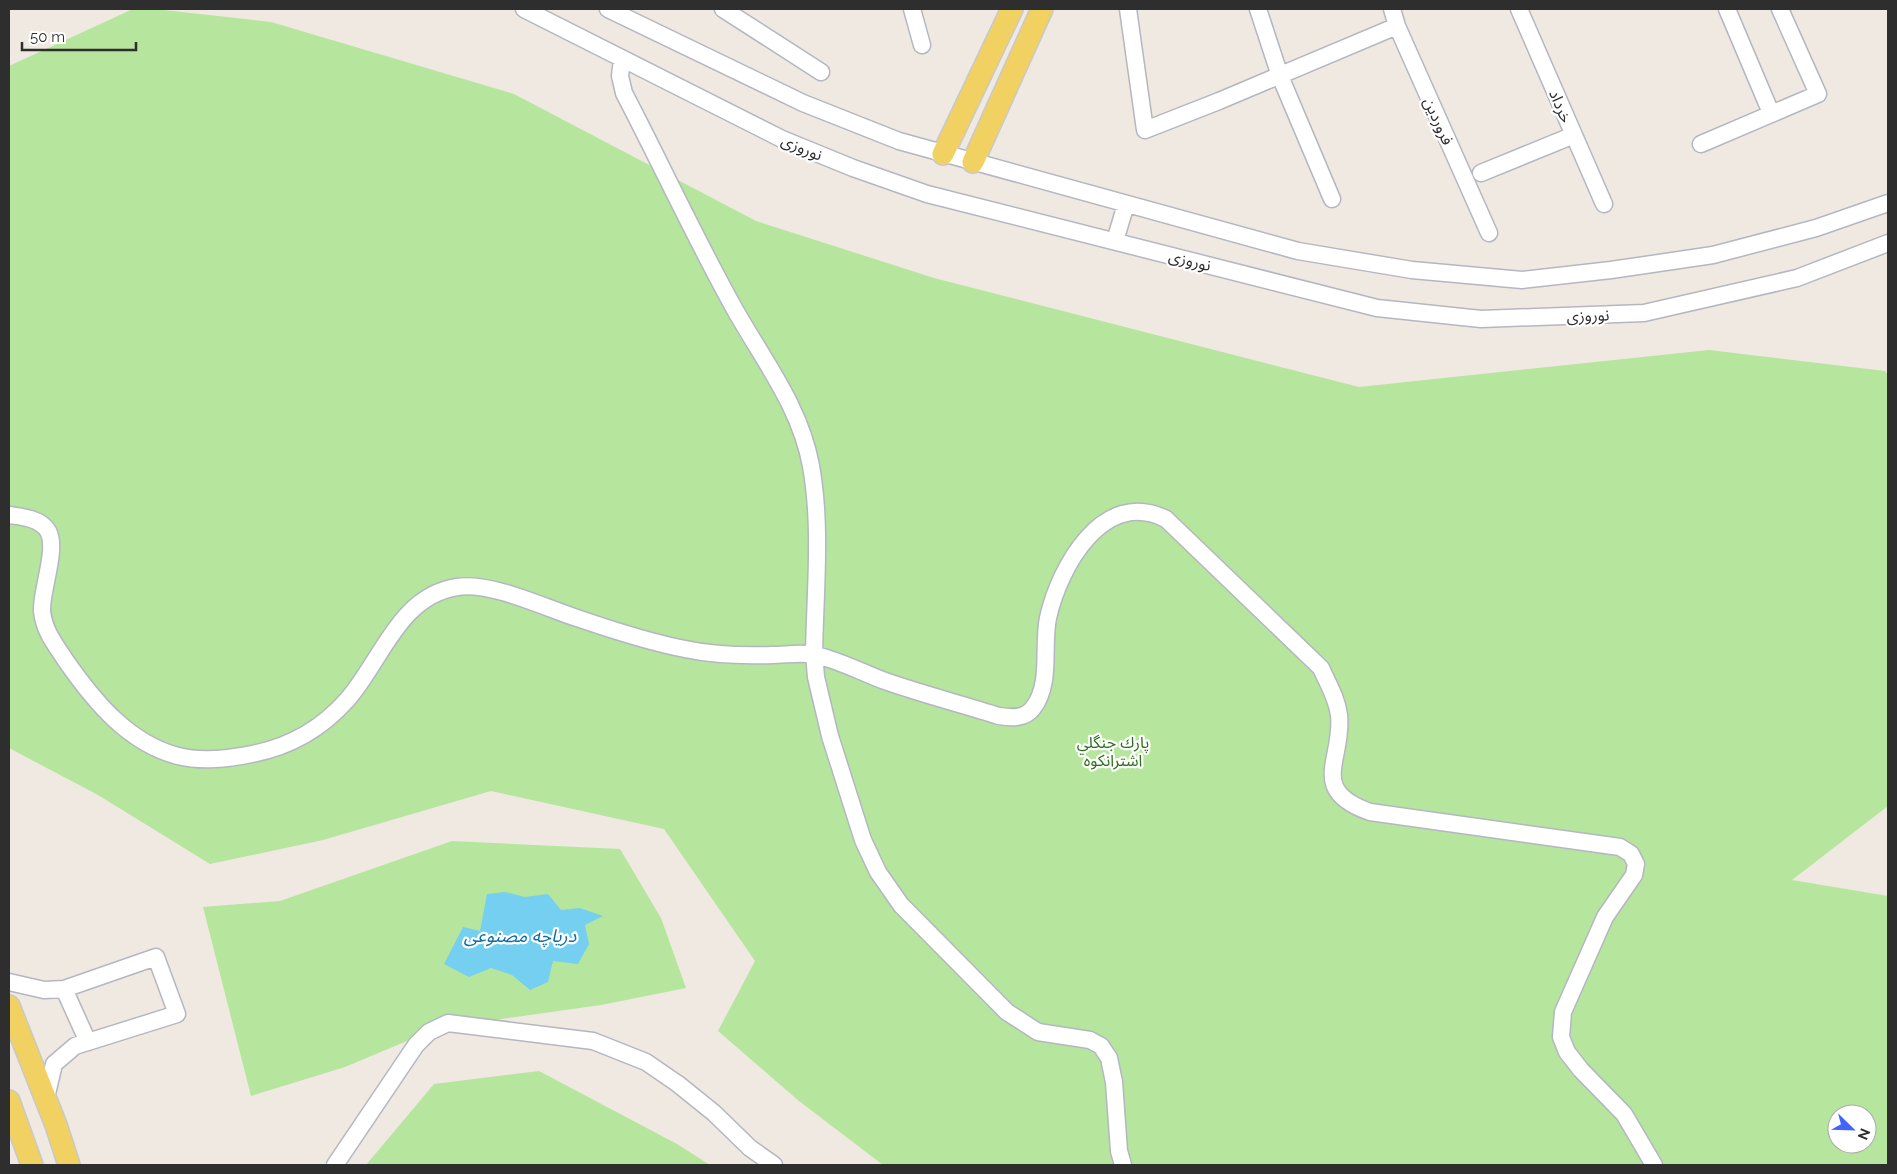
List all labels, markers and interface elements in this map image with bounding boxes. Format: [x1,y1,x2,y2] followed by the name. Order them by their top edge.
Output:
[22,20,136,52] scale bar
[30,28,65,46] text: 50 m
[1545,87,1576,126] street label: خرداد
[1420,94,1457,148] street label: فروردین
[778,130,825,165] street label: نوروزی
[1167,246,1213,275] street label: نوروزی
[1566,305,1610,326] street label: نوروزی
[1077,733,1149,770] park label: پارك جنگلي اشترانكوه
[464,925,577,948] water label: دریاچه مصنوعی
[1827,1104,1877,1154] north arrow
[1855,1126,1873,1142] text: N

